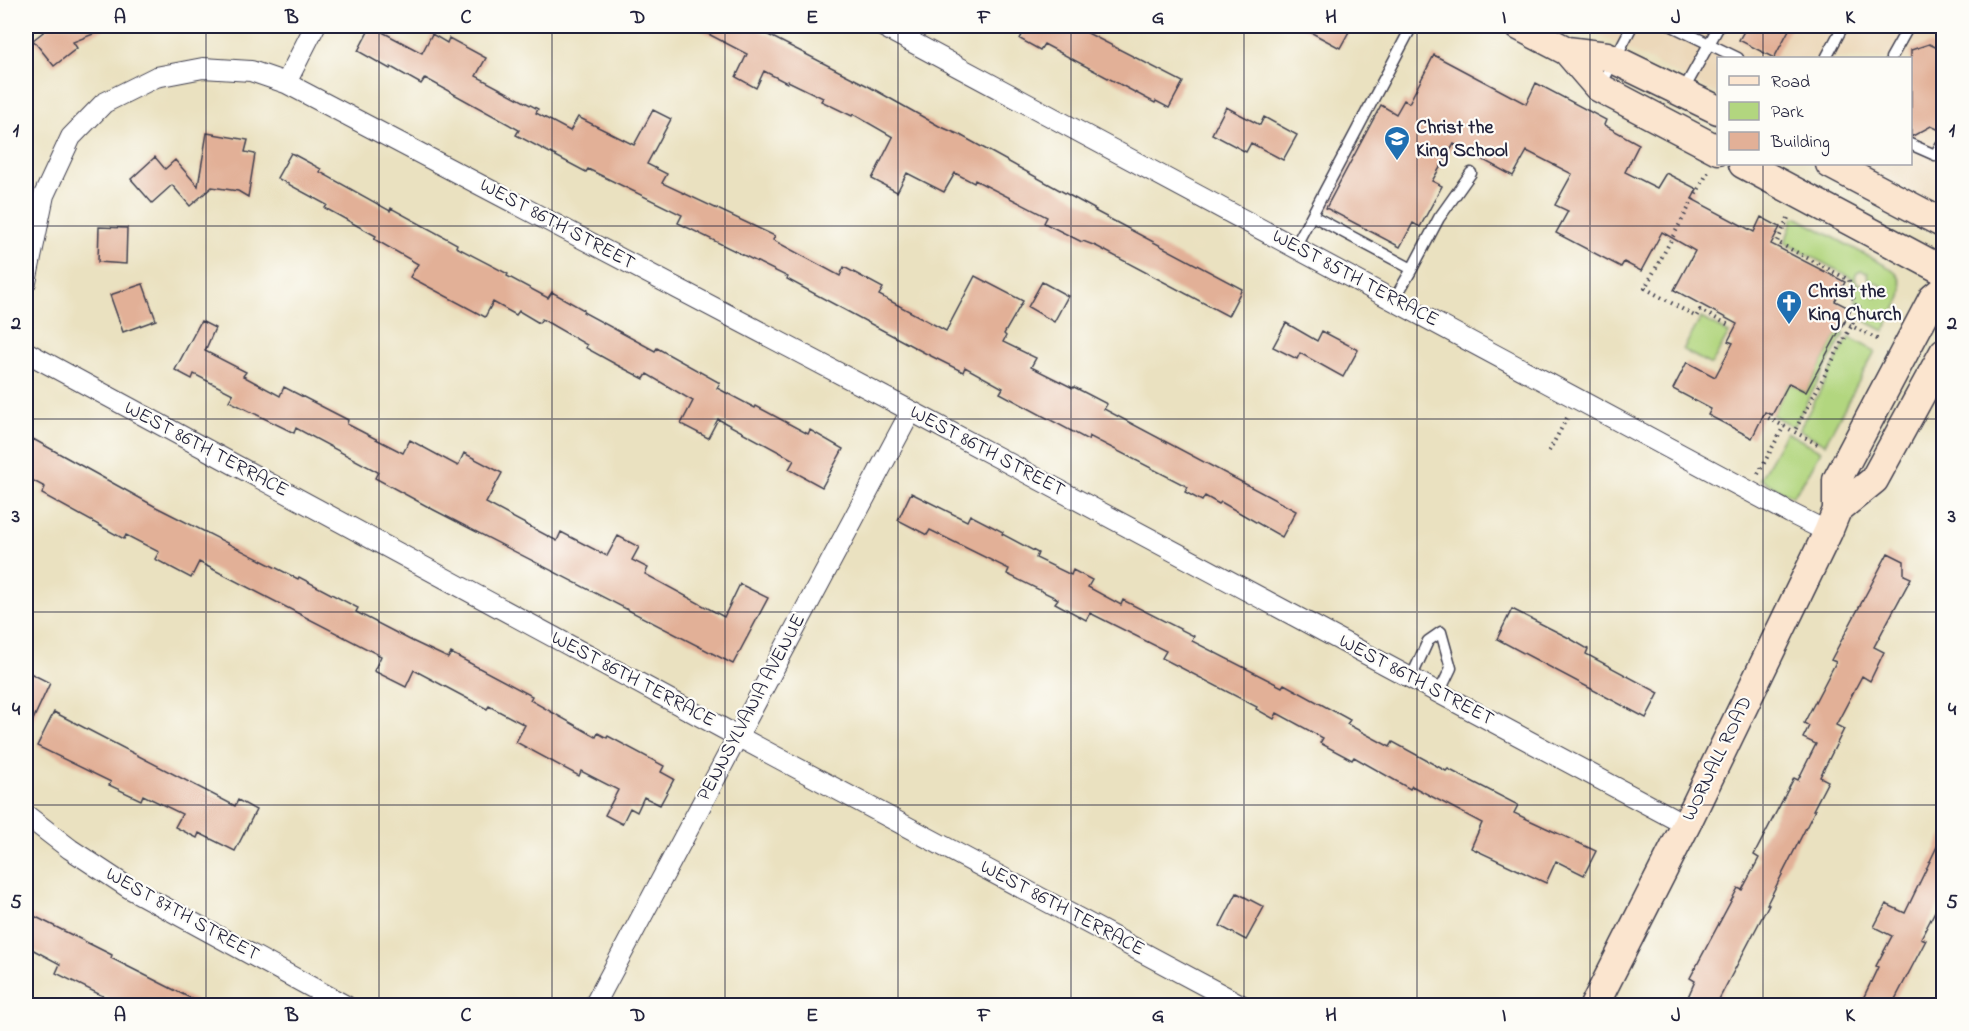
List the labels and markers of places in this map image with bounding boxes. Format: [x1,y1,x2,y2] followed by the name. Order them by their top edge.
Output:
[1416,114,1508,167] place label: Christ the King School
[1382,124,1412,162] school or university icon: Christ the King School
[1808,278,1902,331] place label: Christ the King Church
[1774,288,1804,326] church icon: Christ the King Church

